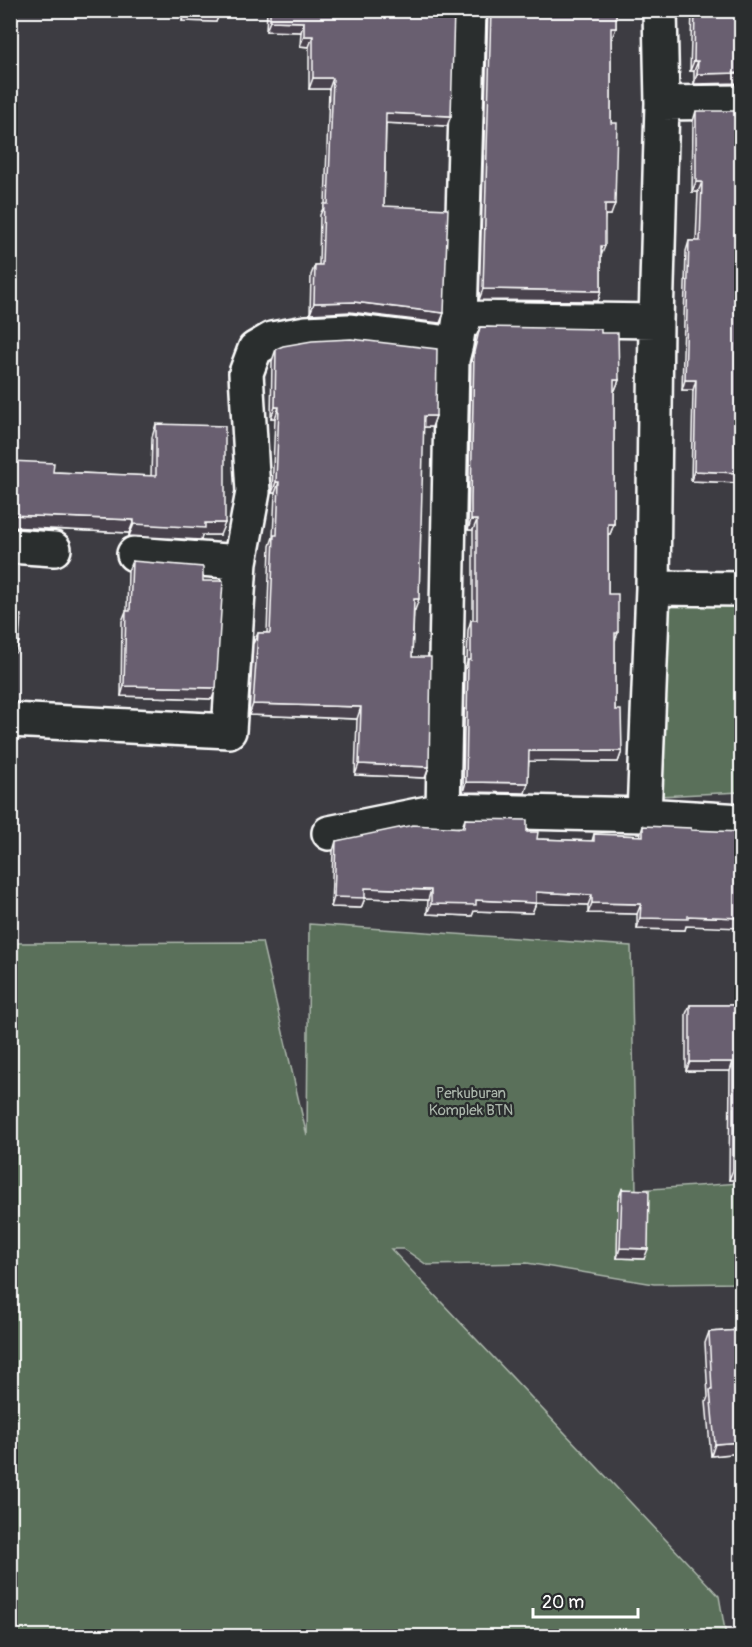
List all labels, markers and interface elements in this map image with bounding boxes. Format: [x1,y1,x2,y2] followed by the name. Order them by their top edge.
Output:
[429,1084,513,1120] park label: Perkuburan Komplek BTN
[533,1581,638,1619] scale bar
[542,1591,584,1614] text: 20 m

